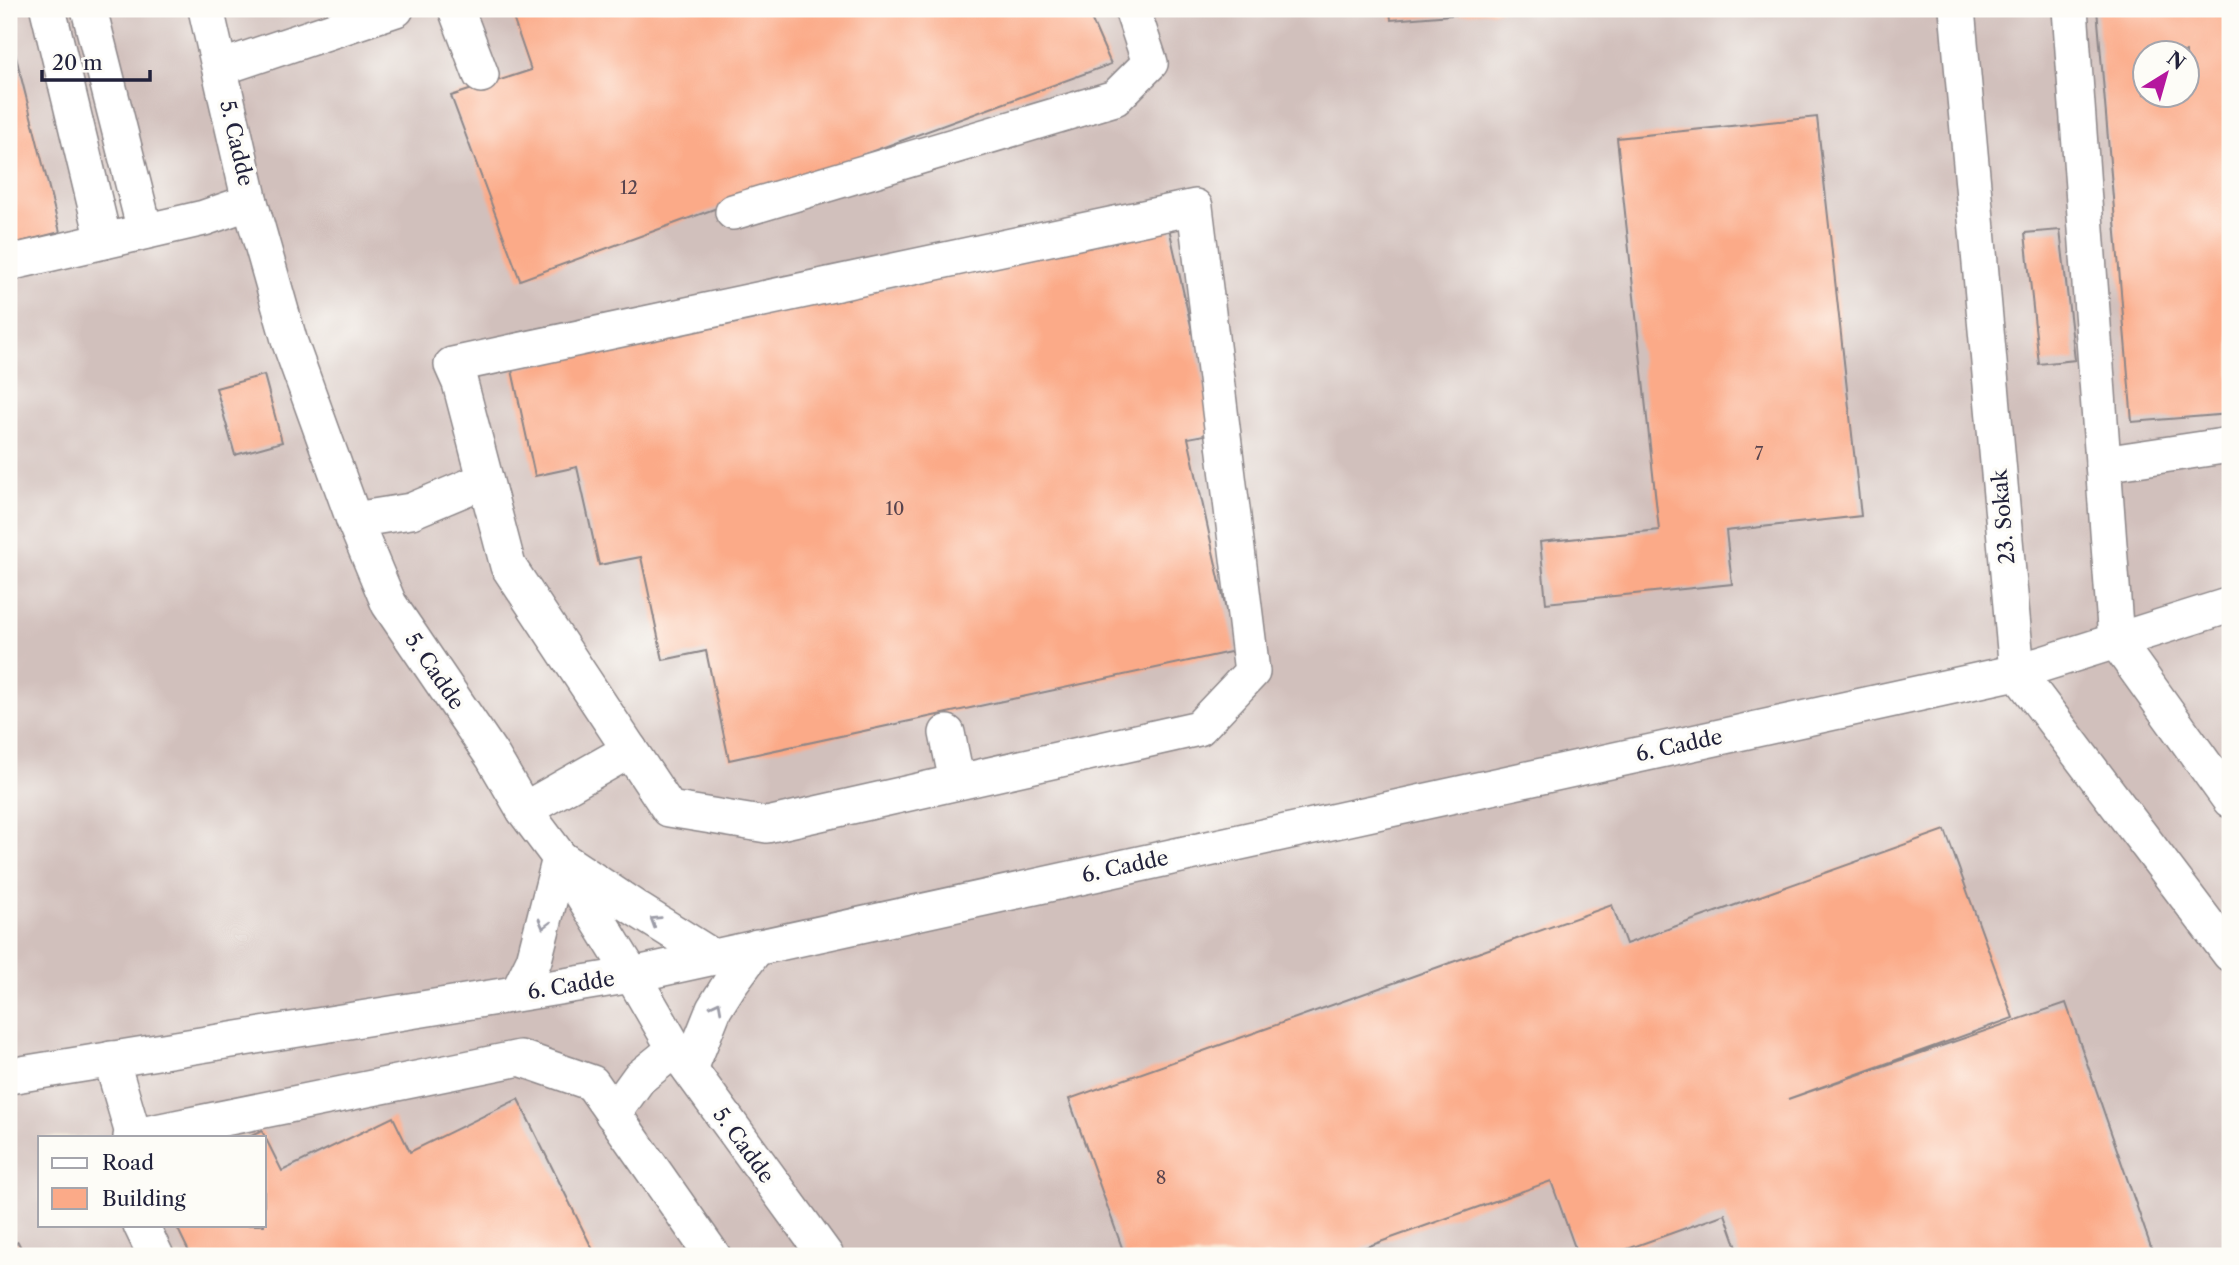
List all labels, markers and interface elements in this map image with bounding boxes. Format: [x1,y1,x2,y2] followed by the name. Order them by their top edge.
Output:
[42,38,150,82] scale bar
[2130,38,2200,108] north arrow
[2162,47,2189,75] text: N
[52,50,103,75] text: 20 m
[215,98,259,188] street label: 5. Cadde
[620,177,638,199] house number: 12
[1755,443,1764,465] house number: 7
[1986,468,2020,565] street label: 23. Sokak
[886,498,904,520] house number: 10
[400,628,470,714] street label: 5. Cadde
[1633,724,1725,766] street label: 6. Cadde
[1079,845,1171,887] street label: 6. Cadde
[649,917,662,930] one-way arrow
[537,918,552,930] one-way arrow
[526,966,616,1004] street label: 6. Cadde
[709,1001,722,1014] one-way arrow
[708,1102,780,1188] street label: 5. Cadde
[38,1136,266,1226] legend
[102,1150,154,1175] text: Road
[1156,1167,1166,1189] house number: 8
[102,1186,187,1211] text: Building

